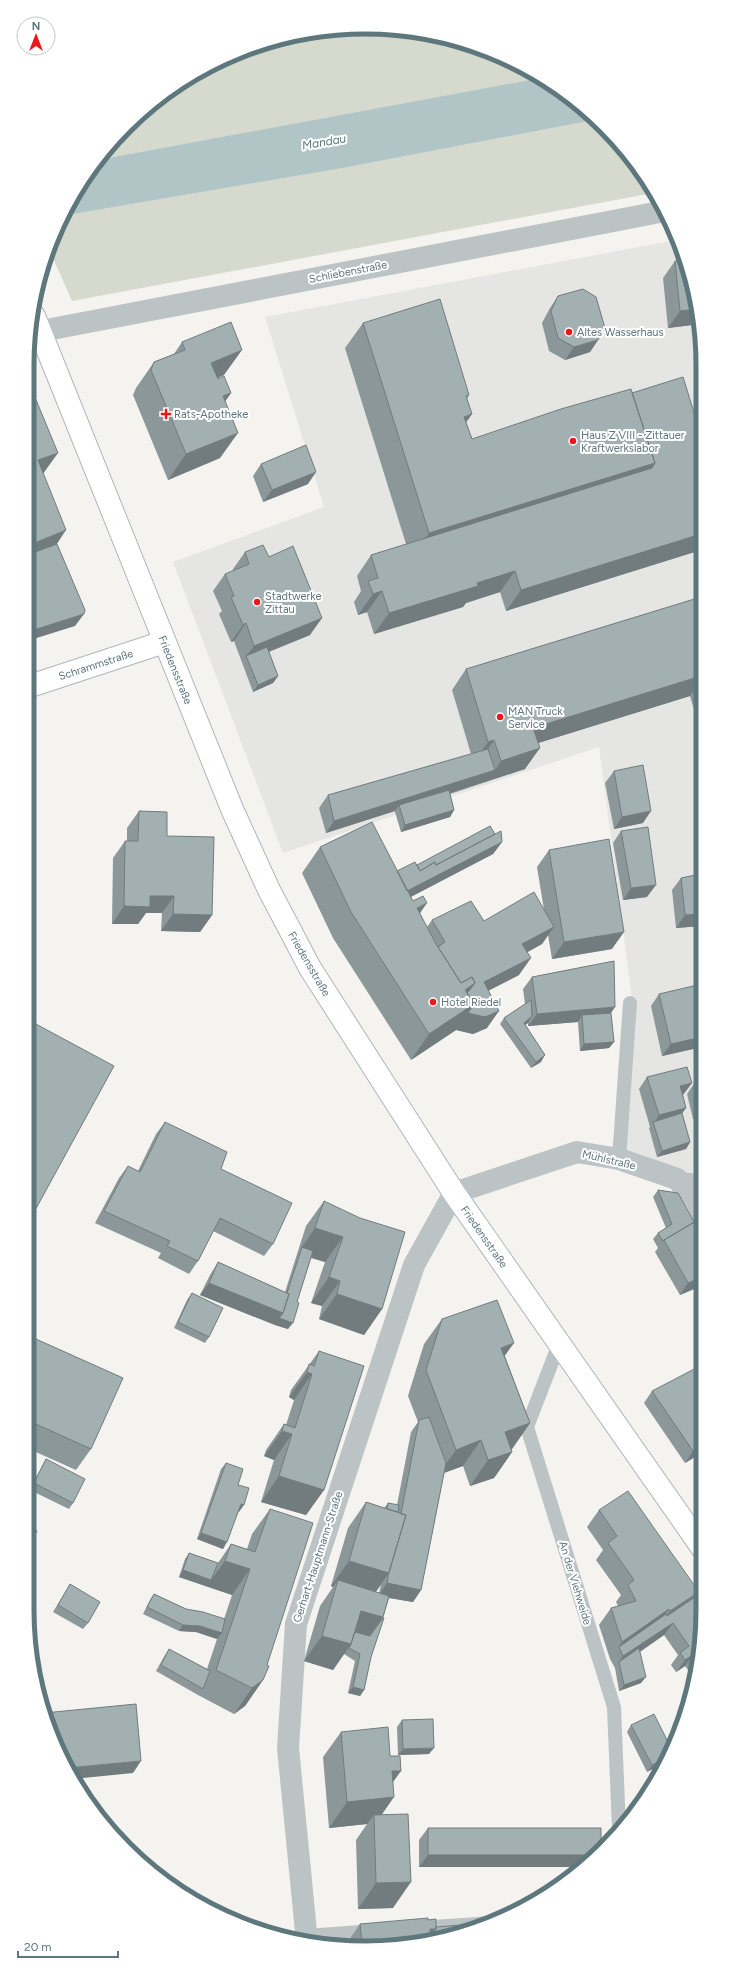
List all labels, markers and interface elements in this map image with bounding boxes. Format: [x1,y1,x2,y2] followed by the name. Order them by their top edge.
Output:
[16,16,56,56] north arrow
[32,20,40,33] text: N
[301,131,348,153] water label: Mandau
[308,258,388,286] street label: Schliebenstraße
[577,326,664,339] place label: Altes Wasserhaus
[564,327,574,337] marker: Altes Wasserhaus
[174,408,248,421] place label: Rats-Apotheke
[161,409,171,419] marker: Rats-Apotheke
[581,429,685,455] place label: Haus Z VIII - Zittauer Kraftwerkslabor
[568,436,578,446] marker: Haus Z VIII - Zittauer Kraftwerkslabor
[265,590,322,616] place label: Stadtwerke Zittau
[252,597,262,607] marker: Stadtwerke Zittau
[155,634,195,706] street label: Friedensstraße
[57,647,135,683] street label: Schrammstraße
[508,705,563,731] place label: MAN Truck Service
[495,712,505,722] marker: MAN Truck Service
[285,929,333,999] street label: Friedensstraße
[441,996,501,1009] place label: Hotel Riedel
[428,997,438,1007] marker: Hotel Riedel
[581,1147,637,1173] street label: Mühlstraße
[458,1204,510,1270] street label: Friedensstraße
[291,1490,345,1624] street label: Gerhart-Hauptmann-Straße
[556,1540,594,1626] street label: An der Viehweide
[18,1933,118,1959] scale bar
[24,1940,52,1954] text: 20 m

